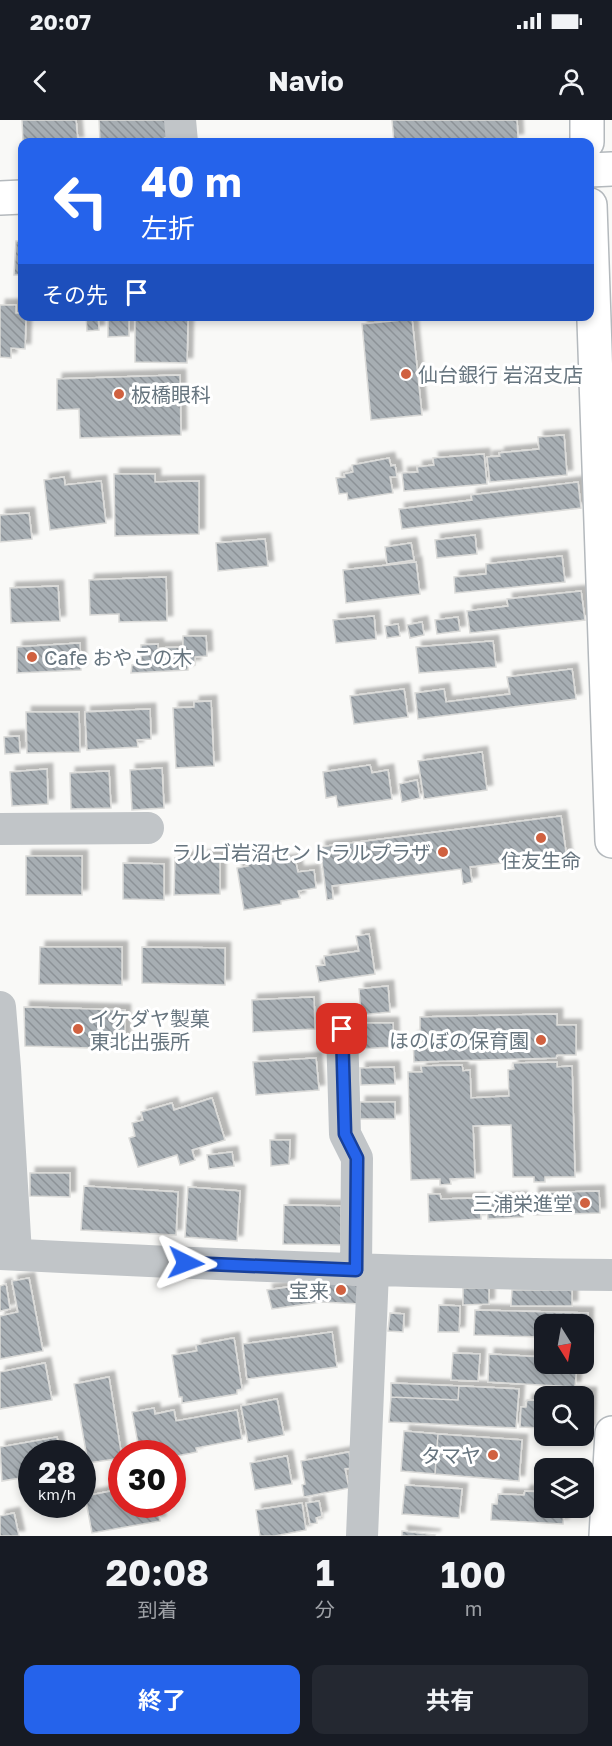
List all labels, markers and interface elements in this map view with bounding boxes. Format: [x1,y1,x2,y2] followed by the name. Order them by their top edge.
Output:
[30,8,91,35] text: 20:07
[24,65,57,98] icon: back
[268,65,344,97] text: Navio
[555,65,588,98] icon: person
[141,156,242,206] text: 40 m
[42,162,120,240] icon: left
[141,212,195,244] text: 左折
[120,276,153,309] icon: arrive
[42,281,108,308] text: その先
[418,362,583,386] place label: 仙台銀行 岩沼支店
[399,367,413,381] marker: 仙台銀行 岩沼支店
[131,382,211,406] place label: 板橋眼科
[112,387,126,401] marker: 板橋眼科
[44,645,193,669] place label: Cafe おやこの木
[25,650,39,664] marker: Cafe おやこの木
[534,831,548,845] marker: 住友生命
[171,840,431,864] place label: ラルゴ岩沼セントラルプラザ
[436,845,450,859] marker: ラルゴ岩沼セントラルプラザ
[501,848,581,872] place label: 住友生命
[316,1003,367,1054] pin
[90,1006,210,1053] place label: イケダヤ製菓 東北出張所
[325,1012,358,1045] icon: arrive
[71,1022,85,1036] marker: イケダヤ製菓 東北出張所
[389,1028,529,1052] place label: ほのぼの保育園
[534,1033,548,1047] marker: ほのぼの保育園
[473,1191,573,1215] place label: 三浦栄進堂
[578,1196,592,1210] marker: 三浦栄進堂
[154,1231,218,1295] position arrow
[289,1278,329,1302] place label: 宝来
[334,1283,348,1297] marker: 宝来
[534,1314,594,1374] north arrow
[534,1314,594,1518] map controls
[534,1386,594,1446] button: search
[108,1440,186,1518] speed limit sign: 30
[421,1443,481,1467] place label: タマヤ
[486,1448,500,1462] marker: タマヤ
[38,1454,76,1490] text: 28
[534,1458,594,1518] button: layers
[38,1485,76,1503] text: km/h
[106,1551,209,1594] text: 20:08
[316,1551,334,1594] text: 1
[441,1553,506,1596] text: 100
[465,1596,482,1620] text: m
[137,1597,177,1621] text: 到着
[315,1597,335,1621] text: 分
[24,1665,300,1734] button: 終了
[312,1665,588,1734] button: 共有

